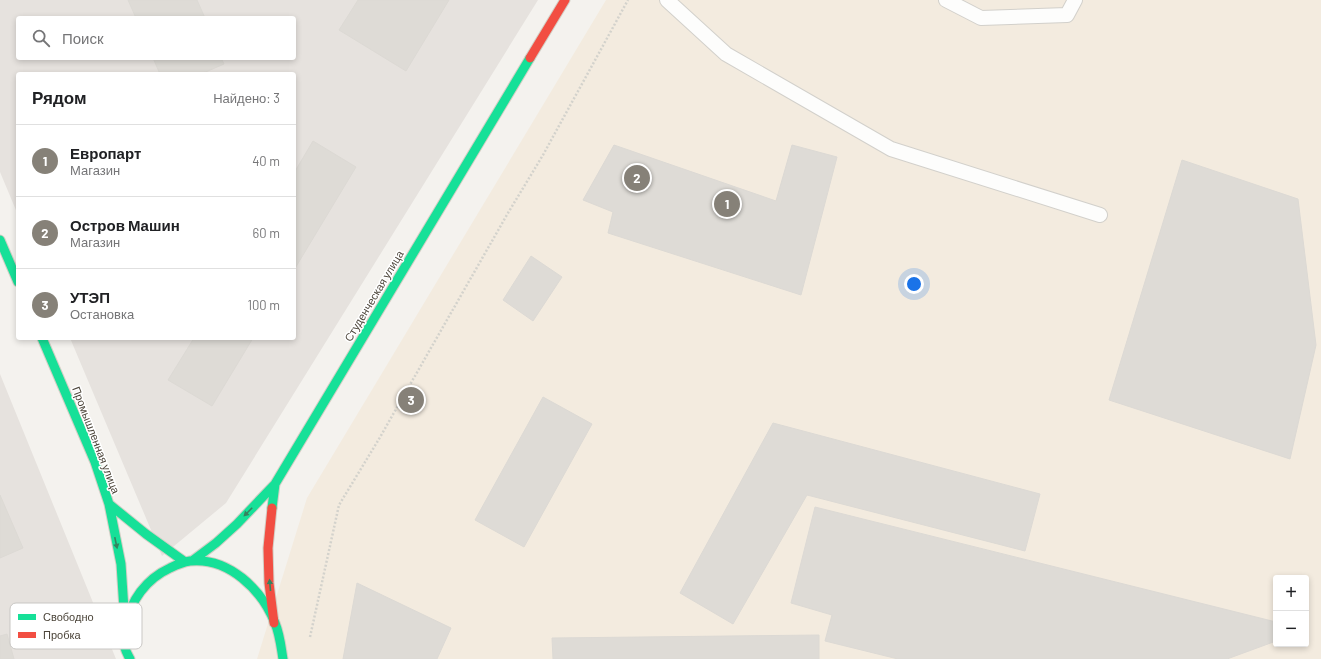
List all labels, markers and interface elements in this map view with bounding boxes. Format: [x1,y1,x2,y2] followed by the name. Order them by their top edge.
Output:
[16,16,296,60] search box
[30,27,52,49] icon: search
[62,29,104,47] text: Поиск
[32,87,87,107] text: Рядом
[213,90,280,106] text: Найдено: 3
[70,144,141,162] text: Европарт
[43,153,47,169] text: 1
[252,153,280,169] text: 40 m
[70,162,120,178] text: Магазин
[624,163,650,193] pin: 2
[714,189,740,219] pin: 1
[70,216,180,234] text: Остров Машин
[41,225,49,241] text: 2
[253,225,280,241] text: 60 m
[70,234,120,250] text: Магазин
[341,247,406,344] street label: Студенческая улица
[904,274,924,294] your location
[70,288,110,306] text: УТЭП
[41,297,49,313] text: 3
[247,297,280,313] text: 100 m
[70,306,134,322] text: Остановка
[70,384,123,496] street label: Промышленная улица
[398,385,424,415] pin: 3
[243,507,253,517] one-way arrow
[114,536,120,549] one-way arrow
[1273,575,1309,647] map controls
[1273,575,1309,611] button: +
[267,579,273,591] one-way arrow
[10,603,142,649] legend
[43,610,94,623] text: Свободно
[1273,611,1309,647] button: −
[43,628,81,641] text: Пробка

